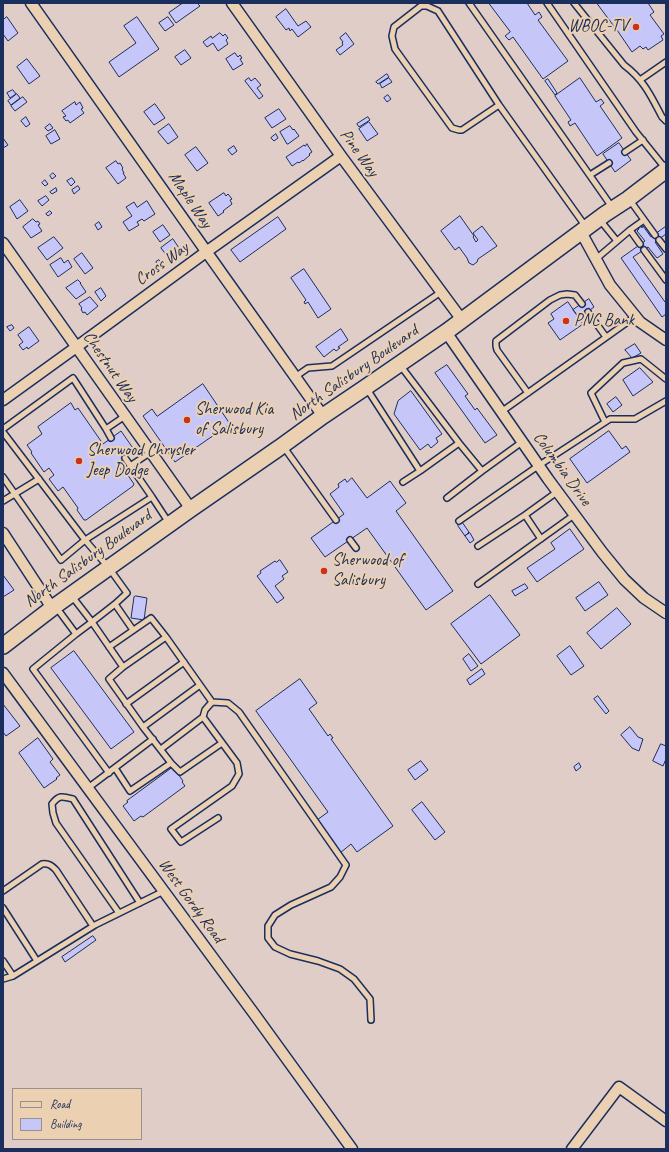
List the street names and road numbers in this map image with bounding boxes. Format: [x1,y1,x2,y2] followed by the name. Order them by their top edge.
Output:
[335,125,383,181] street label: Pine Way
[164,168,216,232] street label: Maple Way
[131,238,193,290] street label: Cross Way
[286,321,422,425] street label: North Salisbury Boulevard
[78,328,142,406] street label: Chestnut Way
[528,428,596,510] street label: Columbia Drive
[20,506,156,612] street label: North Salisbury Boulevard
[154,855,228,947] street label: West Gordy Road

